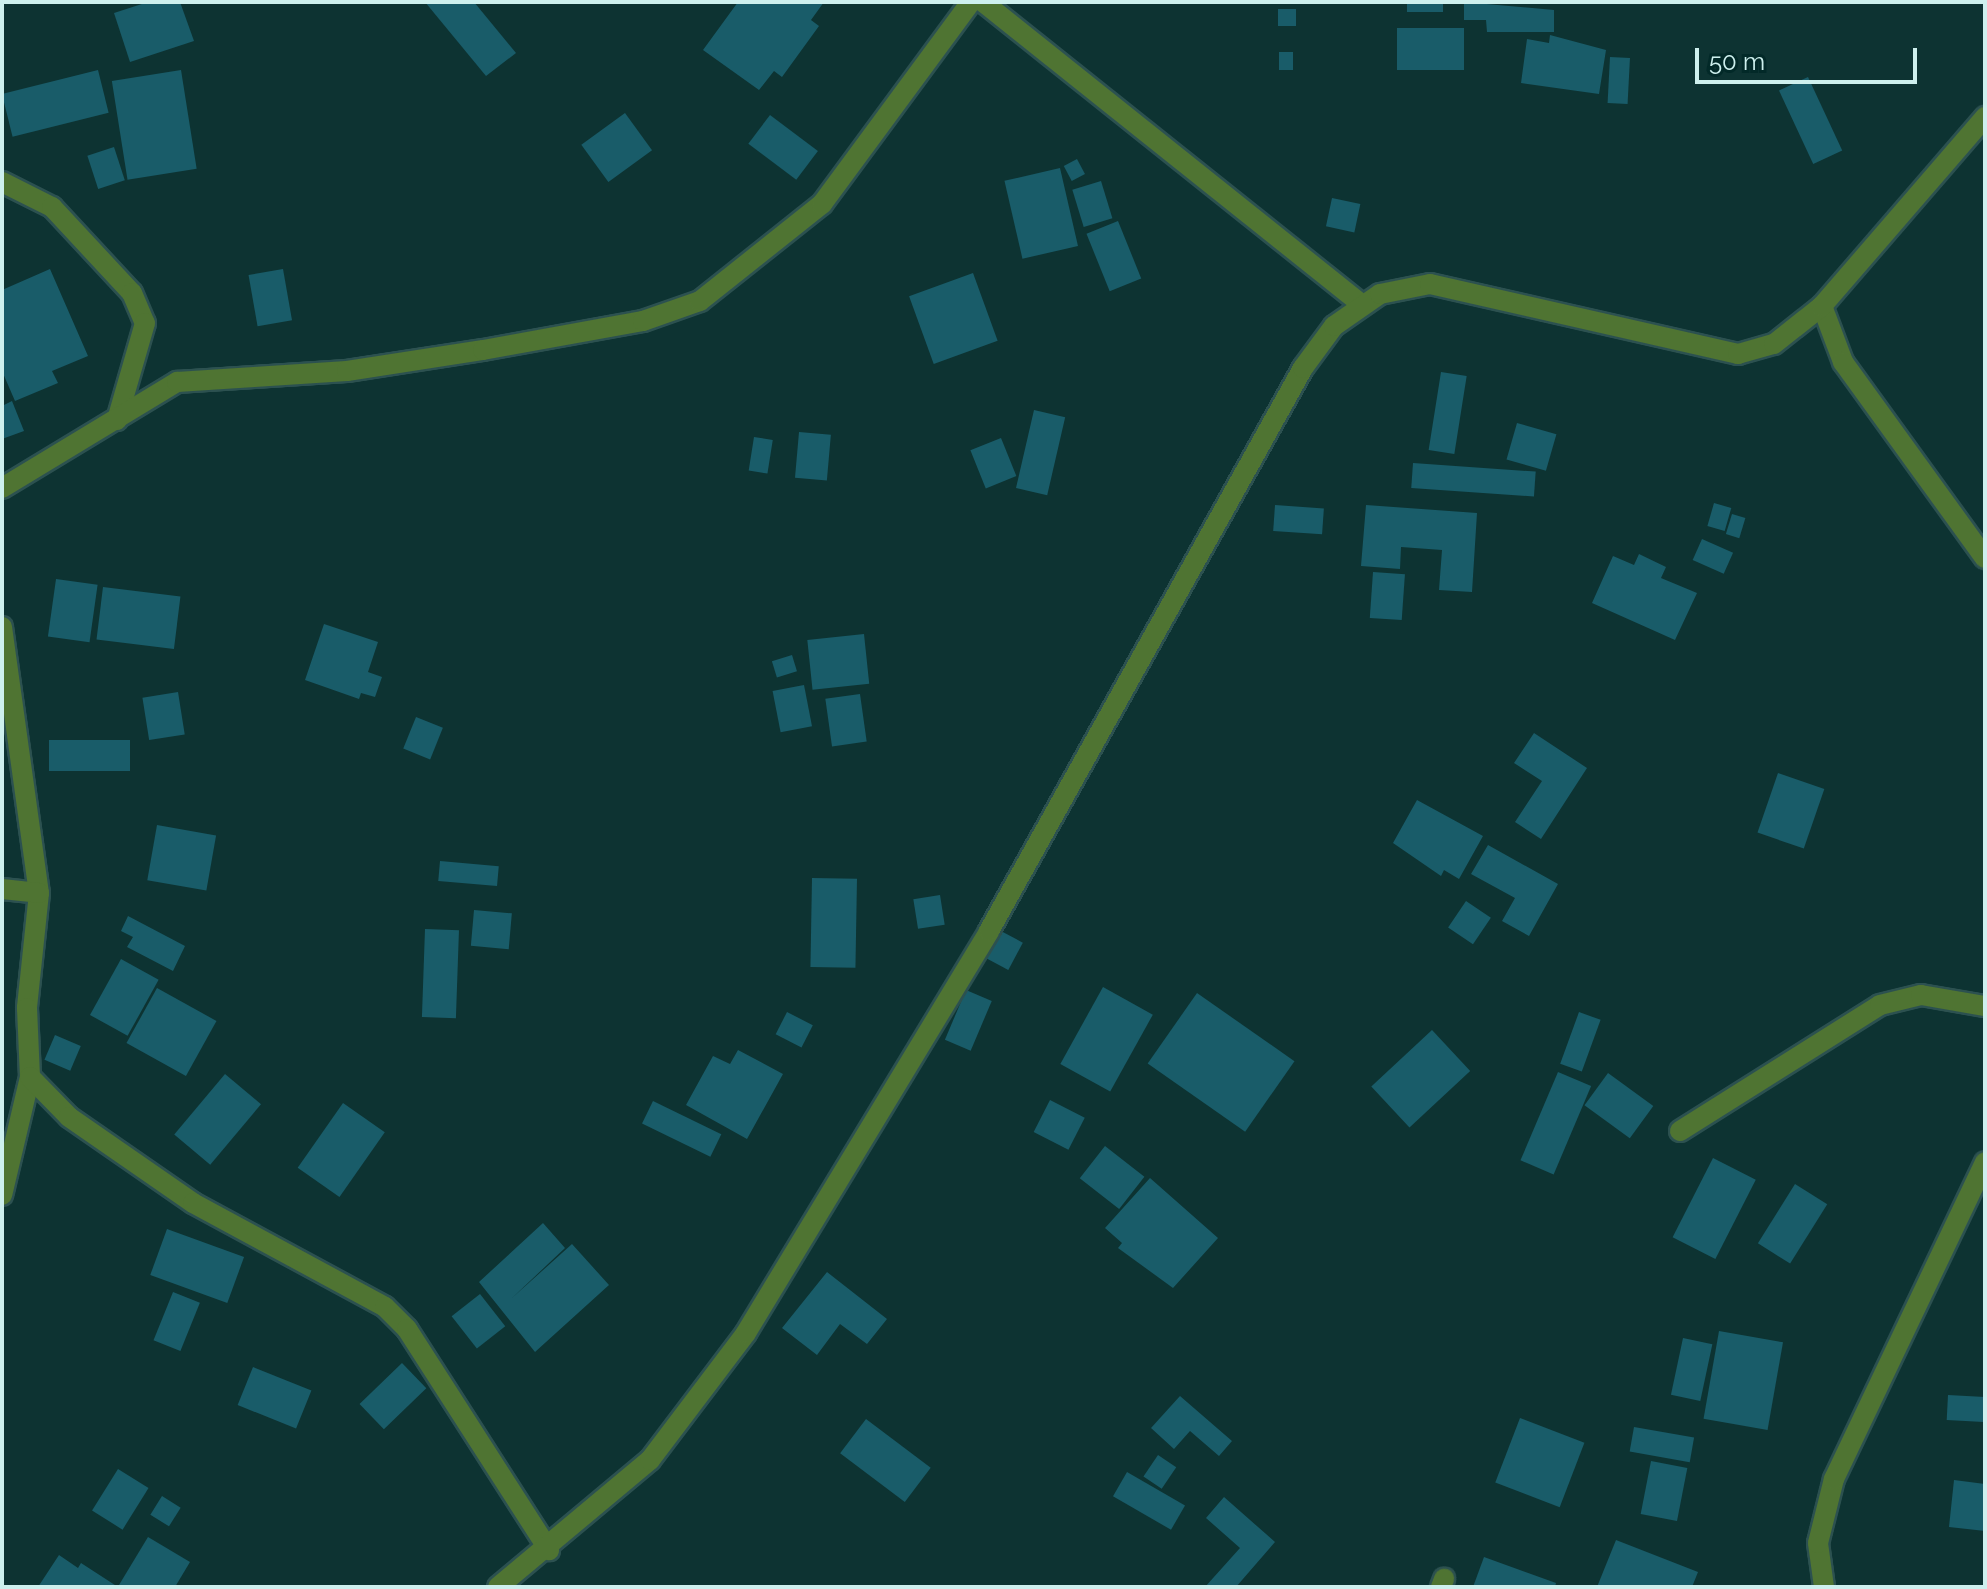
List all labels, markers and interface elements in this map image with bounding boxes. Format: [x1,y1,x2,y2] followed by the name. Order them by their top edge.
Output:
[1699,32,1921,82] scale bar
[1709,47,1765,76] text: 50 m

